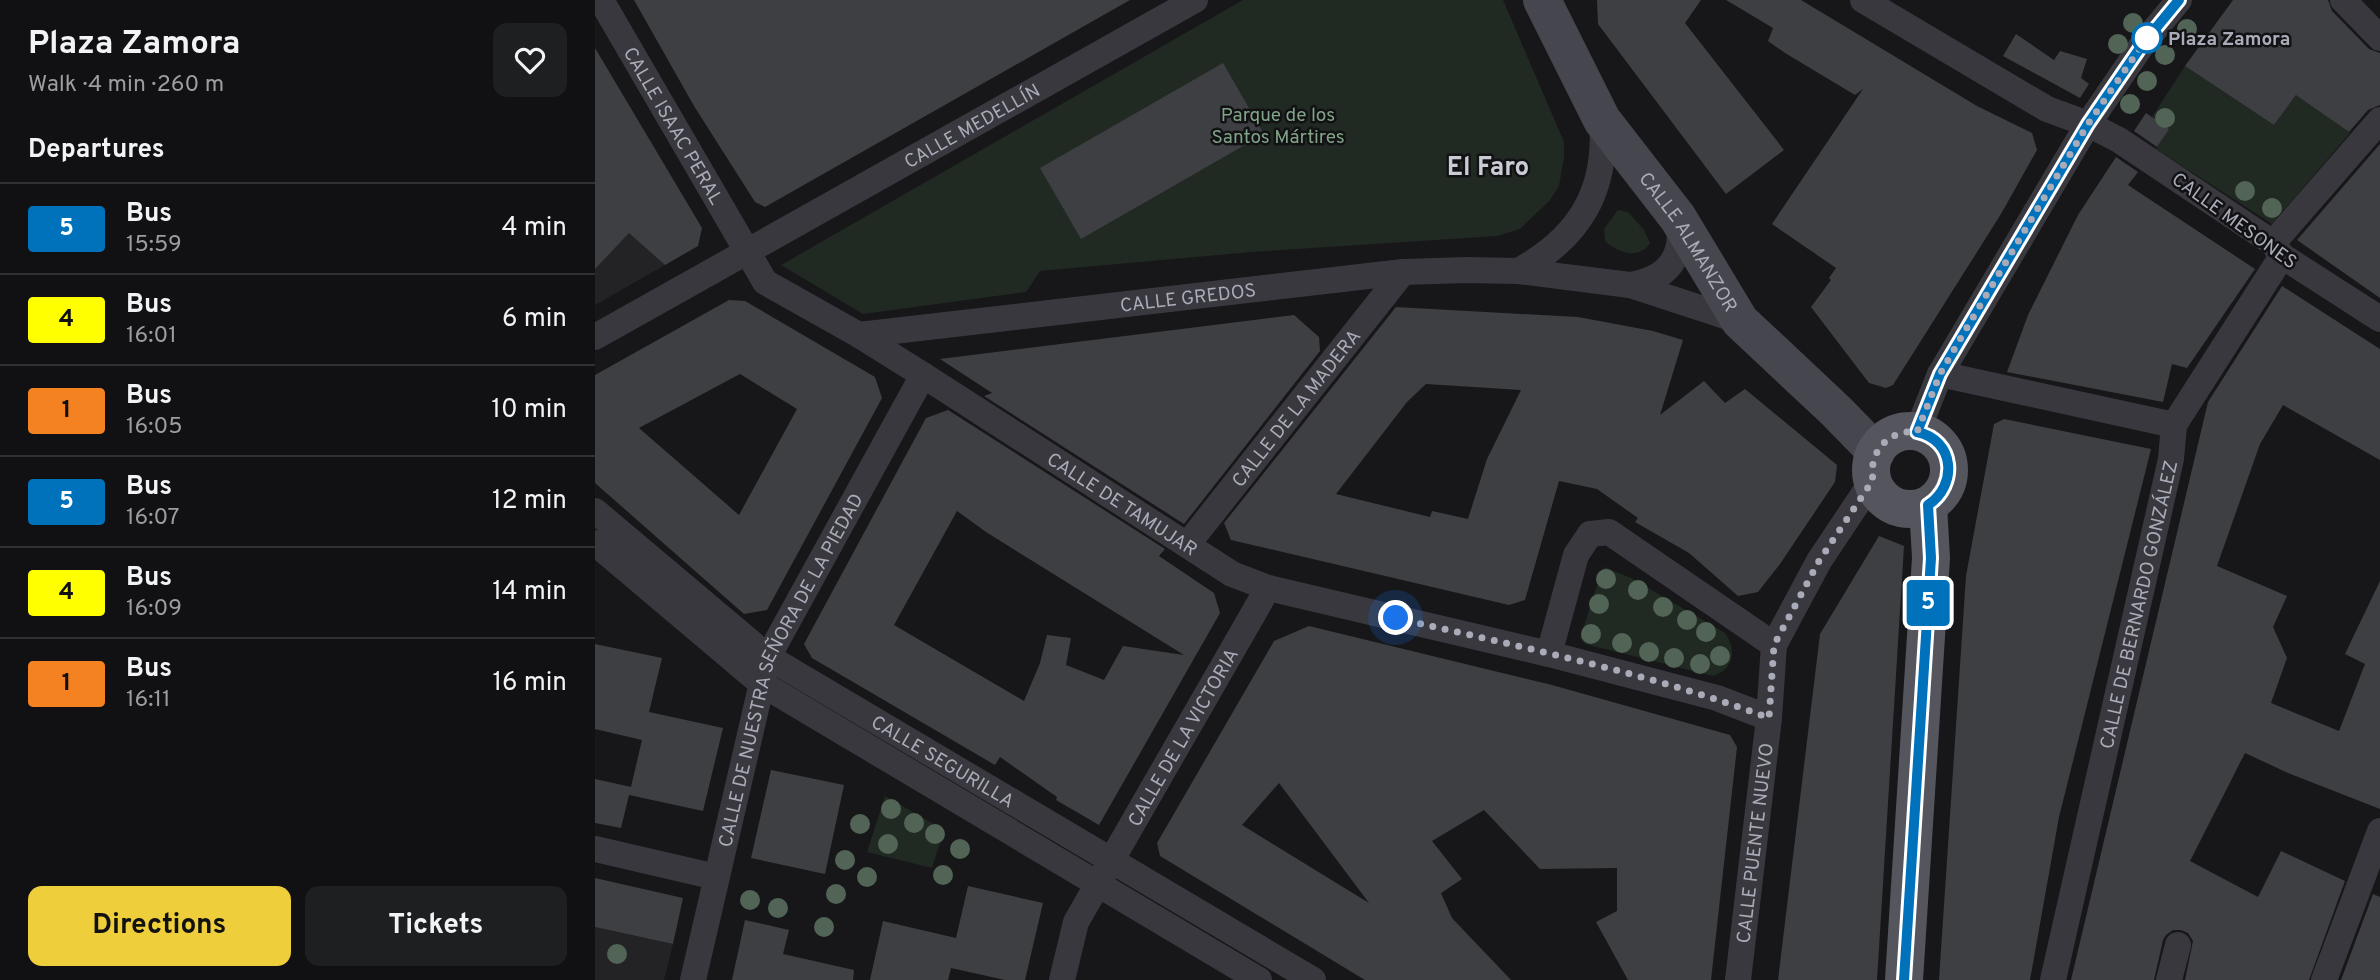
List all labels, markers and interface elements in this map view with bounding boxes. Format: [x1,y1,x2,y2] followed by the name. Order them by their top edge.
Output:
[493,23,567,97] button: heart
[2132,23,2162,53] marker: Plaza Zamora
[28,24,241,66] text: Plaza Zamora
[2168,28,2290,52] place label: Plaza Zamora
[617,43,728,210] street label: CALLE ISAAC PERAL
[28,71,224,100] text: Walk · 4 min · 260 m
[900,79,1045,175] street label: CALLE MEDELLÍN
[1211,104,1345,150] park label: Parque de los Santos Mártires
[28,134,165,167] text: Departures
[1447,152,1529,185] district label: El Faro
[1633,168,1742,317] street label: CALLE ALMANZOR
[2166,168,2301,275] street label: CALLE MESONES
[126,198,172,231] text: Bus
[501,212,567,245] text: 4 min
[59,214,74,244] text: 5
[126,231,182,260] text: 15:59
[1119,279,1257,319] street label: CALLE GREDOS
[126,289,172,322] text: Bus
[502,303,567,336] text: 6 min
[59,305,74,335] text: 4
[126,322,177,351] text: 16:01
[1227,325,1367,493] street label: CALLE DE LA MADERA
[126,380,172,413] text: Bus
[491,394,567,427] text: 10 min
[62,396,71,426] text: 1
[126,413,183,442] text: 16:05
[1042,448,1201,562] street label: CALLE DE TAMUJAR
[2096,458,2184,752] street label: CALLE DE BERNARDO GONZÁLEZ
[126,471,172,504] text: Bus
[492,485,567,518] text: 12 min
[59,487,74,517] text: 5
[714,490,870,850] street label: CALLE DE NUESTRA SEÑORA DE LA PIEDAD
[126,504,180,533] text: 16:07
[126,562,172,595] text: Bus
[492,576,567,609] text: 14 min
[59,578,74,608] text: 4
[1905,580,1951,626] line badge: 5
[1921,588,1935,618] text: 5
[126,595,182,624] text: 16:09
[1378,600,1413,635] your location
[1123,645,1245,831] street label: CALLE DE LA VICTORIA
[126,653,172,686] text: Bus
[492,667,567,700] text: 16 min
[62,669,71,699] text: 1
[126,686,171,715] text: 16:11
[866,711,1018,814] street label: CALLE SEGURILLA
[1732,742,1780,945] street label: CALLE PUENTE NUEVO
[28,886,291,966] button: Directions
[305,886,567,966] button: Tickets

